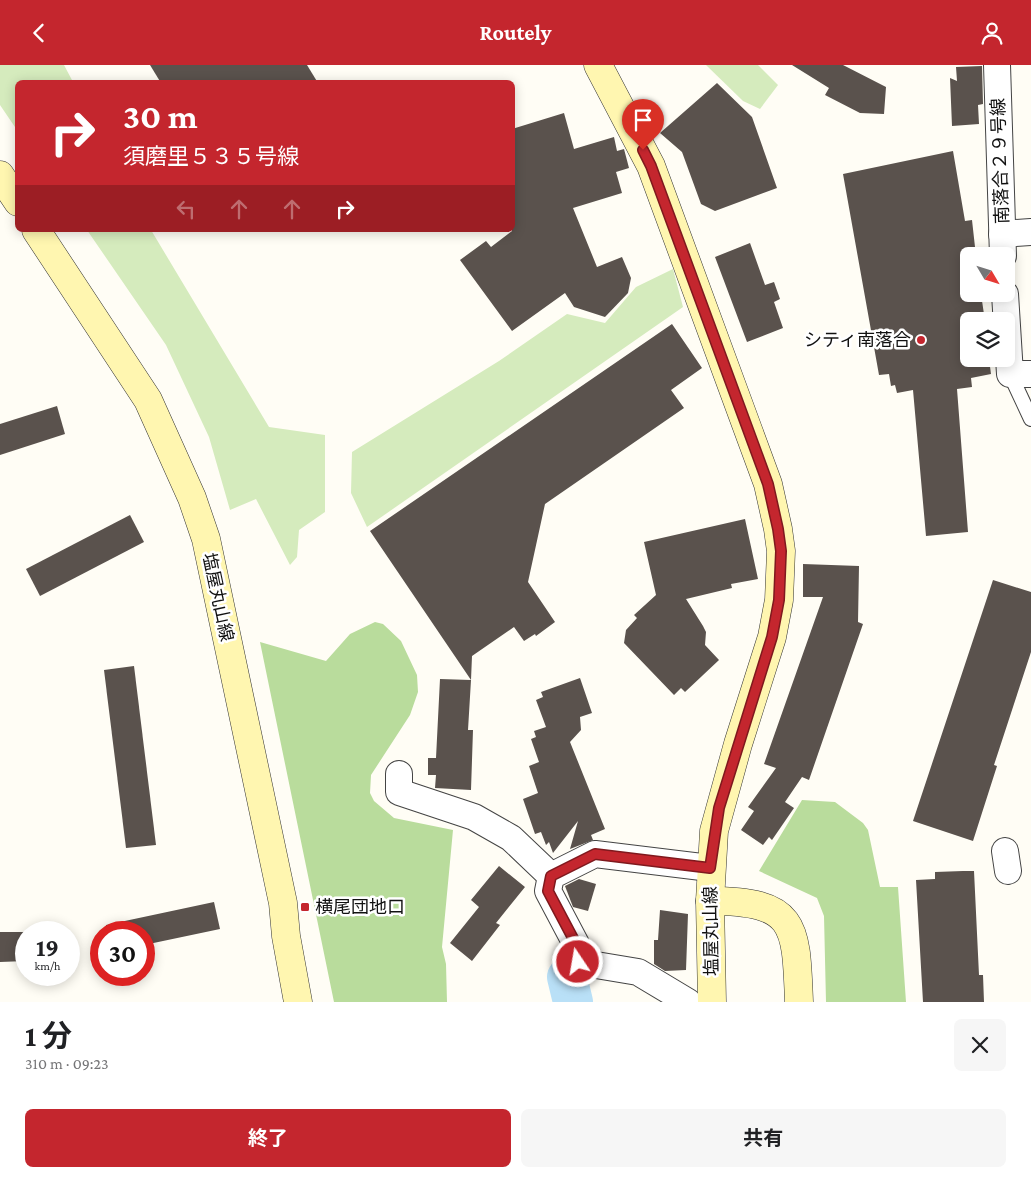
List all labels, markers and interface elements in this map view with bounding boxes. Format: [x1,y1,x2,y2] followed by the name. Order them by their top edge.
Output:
[25,19,53,47] icon: back
[978,19,1006,47] icon: person
[480,20,552,45] text: Routely
[123,97,198,136] text: 30 m
[988,98,1012,224] street label: 南落合２９号線
[622,99,664,150] pin
[40,100,105,165] icon: right
[629,106,657,134] icon: arrive
[123,144,299,169] text: 須磨里５３５号線
[172,195,200,223] icon: left
[225,195,253,223] icon: ahead
[278,195,306,223] icon: ahead
[331,195,359,223] icon: right
[960,247,1015,303] north arrow
[960,247,1015,367] map controls
[960,312,1015,367] button: layers
[804,330,911,350] place label: シティ南落合
[915,334,927,346] marker: シティ南落合
[199,551,237,643] street label: 塩屋丸山線
[700,886,722,976] street label: 塩屋丸山線
[315,897,405,917] place label: 横尾団地口
[299,901,311,913] marker: 横尾団地口
[90,921,155,986] speed limit sign: 30
[36,934,59,961] text: 19
[551,935,603,987] position arrow
[35,959,60,973] text: km/h
[25,1019,72,1052] text: 1 分
[954,1019,1006,1071] button: close
[25,1055,109,1072] text: 310 m · 09:23
[25,1109,511,1167] button: 終了
[521,1109,1006,1167] button: 共有

